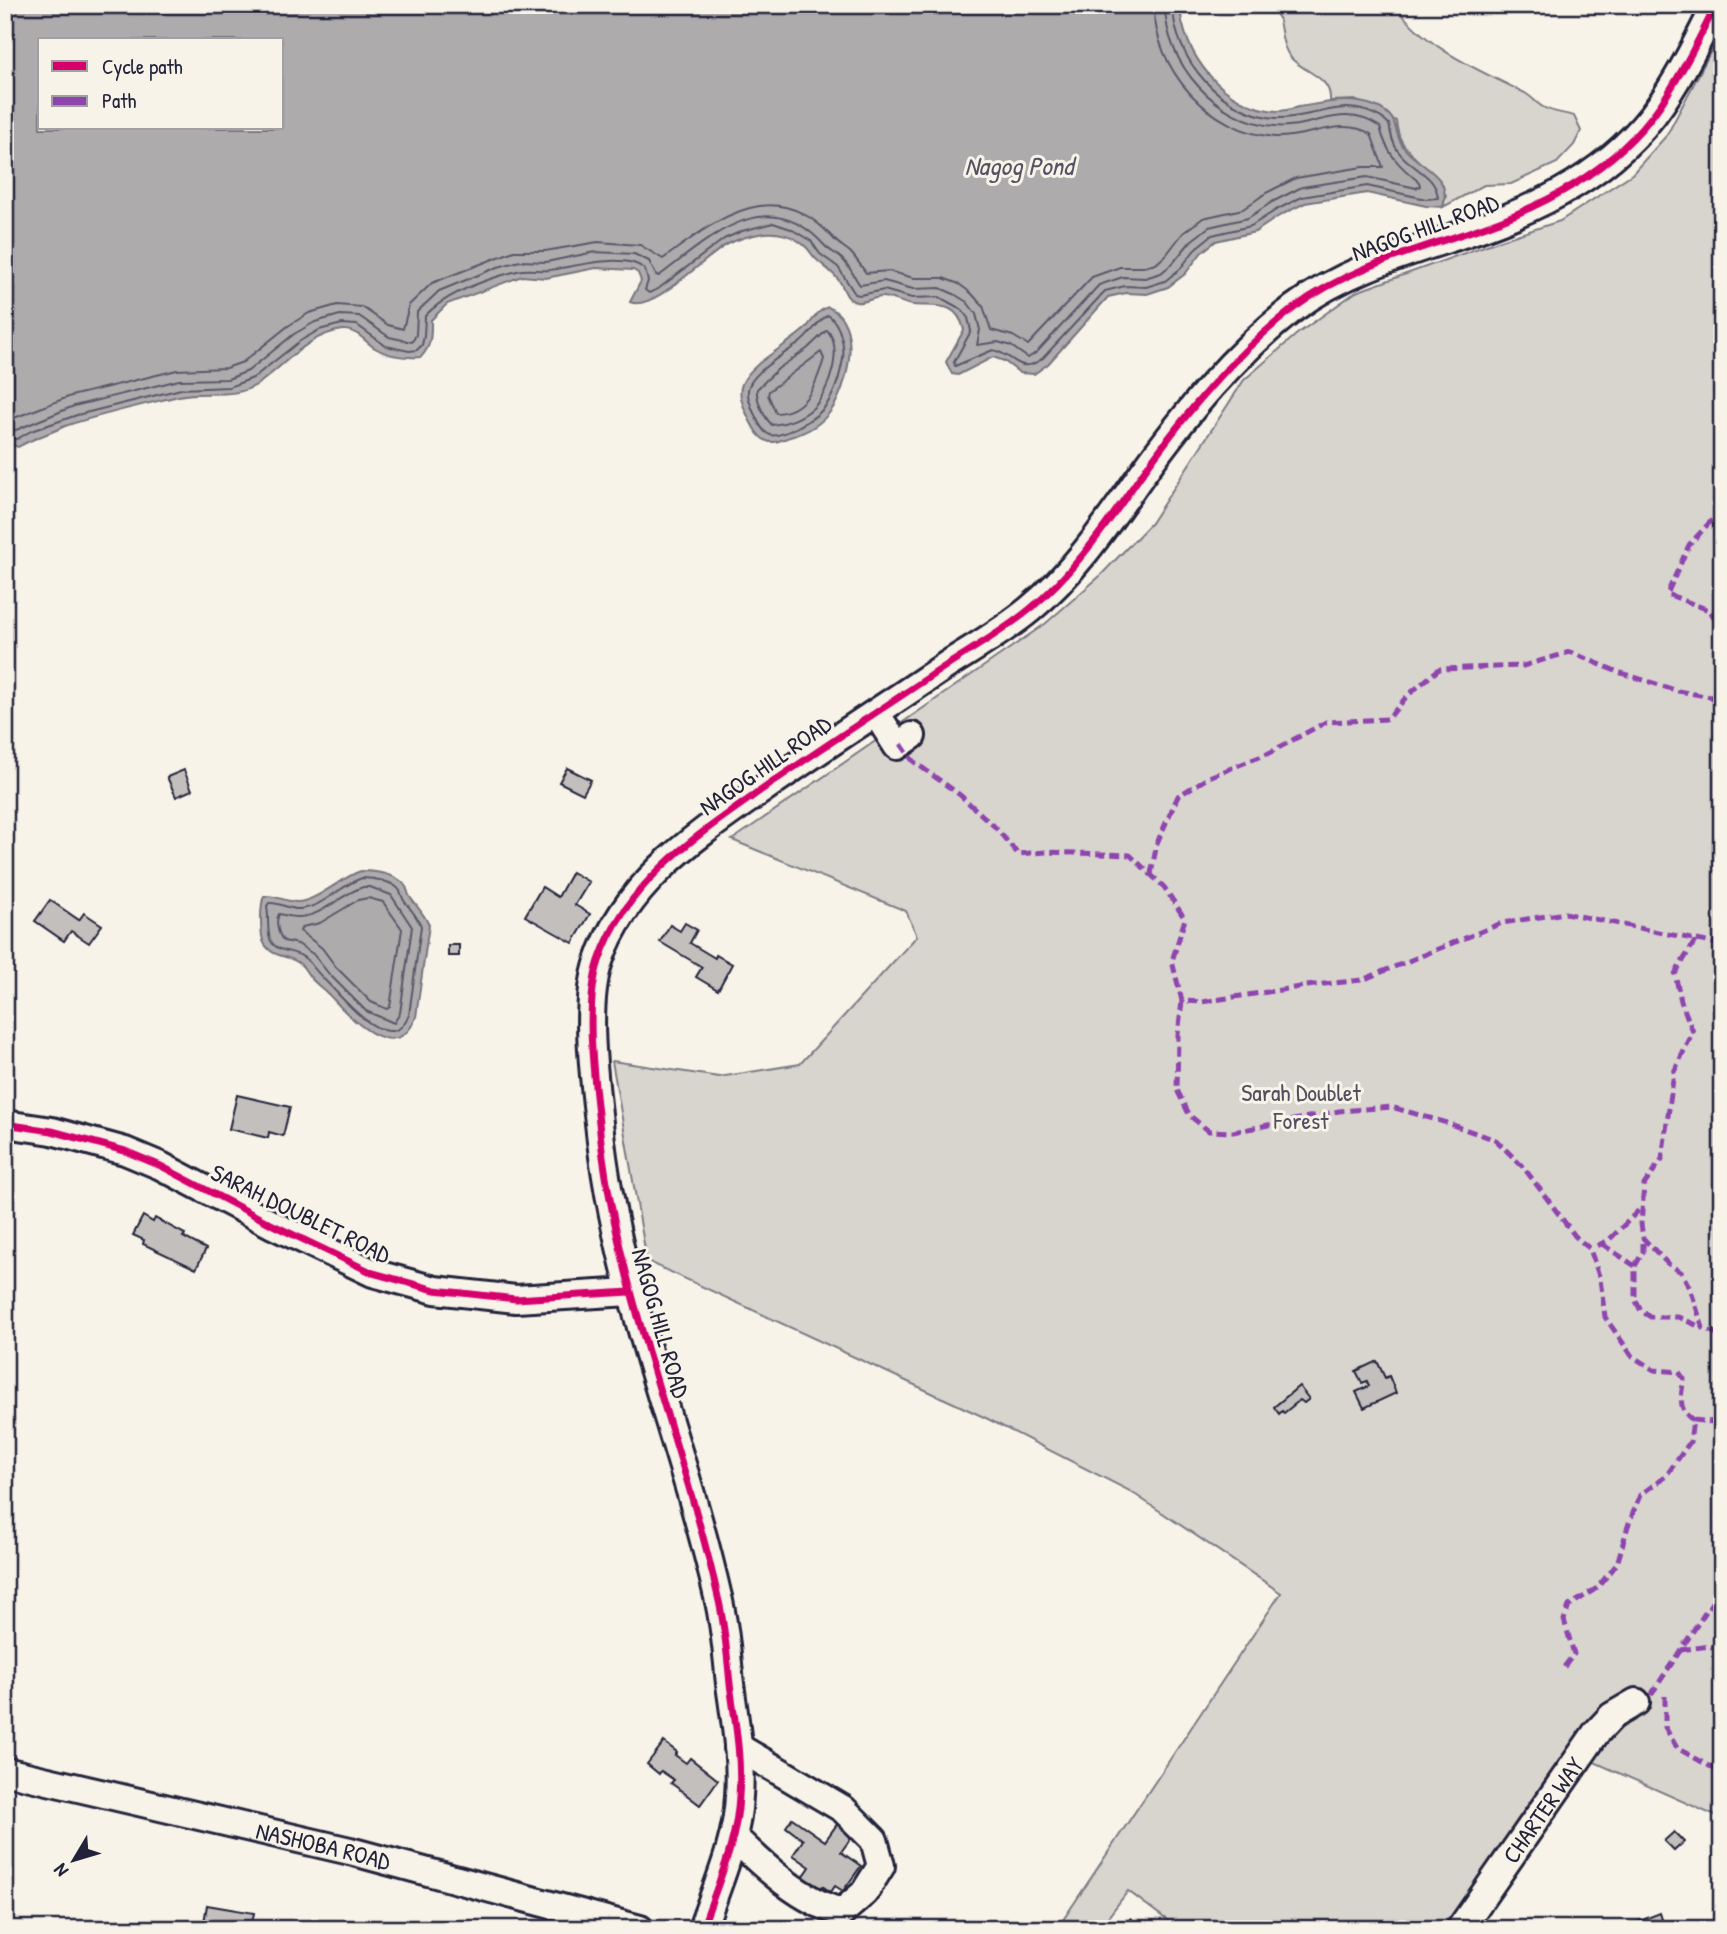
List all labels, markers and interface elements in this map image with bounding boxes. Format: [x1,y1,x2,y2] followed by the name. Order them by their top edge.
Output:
[38,38,284,130] legend
[102,52,183,81] text: Cycle path
[102,86,137,115] text: Path
[965,148,1077,184] water label: Nagog Pond
[1347,185,1503,268] street label: NAGOG HILL ROAD
[693,707,838,822] street label: NAGOG HILL ROAD
[1241,1076,1361,1136] park label: Sarah Doublet Forest
[206,1156,397,1271] street label: SARAH DOUBLET ROAD
[624,1245,698,1402] street label: NAGOG HILL ROAD
[1495,1750,1591,1869] street label: CHARTER WAY
[253,1814,395,1877] street label: NASHOBA ROAD
[38,1826,108,1896] north arrow
[47,1858,74,1882] text: N

